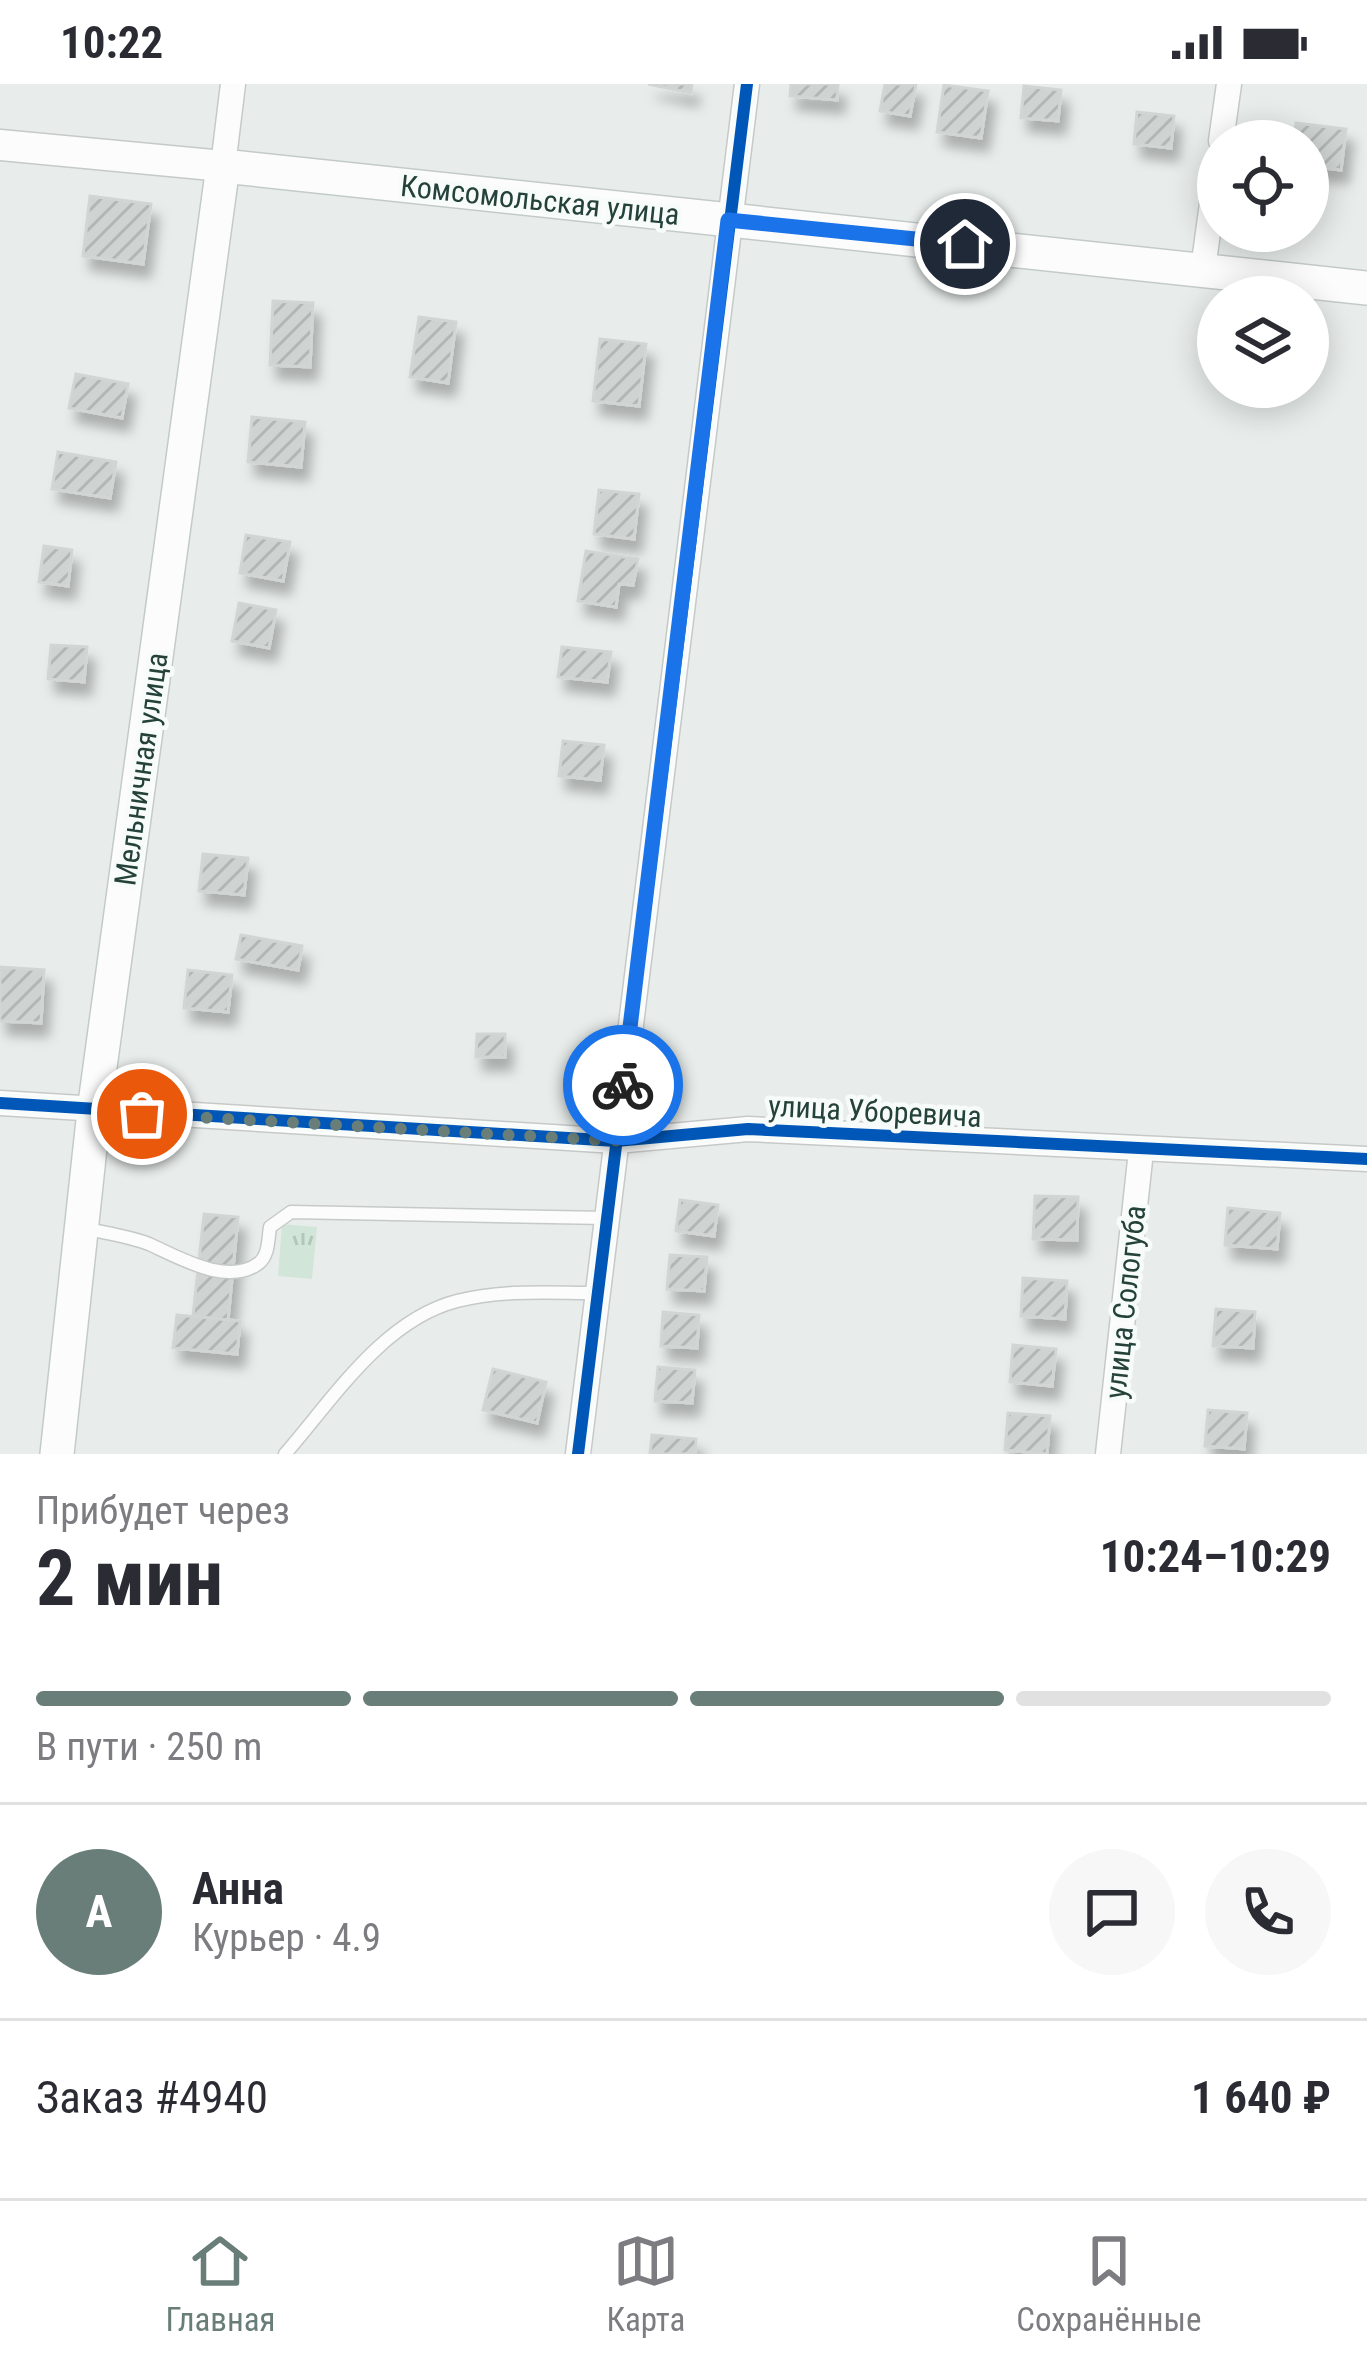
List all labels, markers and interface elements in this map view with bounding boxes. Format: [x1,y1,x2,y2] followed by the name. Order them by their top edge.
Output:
[60,16,163,69] text: 10:22
[1197,120,1329,408] map controls
[1197,120,1329,252] button: locate
[399,168,681,232] street label: Комсомольская улица
[914,193,1016,295] pin
[932,211,998,277] icon: home
[1197,276,1329,408] button: layers
[107,650,175,888] street label: Мельничная улица
[563,1025,683,1145] courier
[590,1052,656,1118] icon: bike
[91,1063,193,1165] pin
[109,1081,175,1147] icon: bag
[767,1088,983,1134] street label: улица Уборевича
[1097,1204,1153,1400] street label: улица Сологуба
[36,1488,290,1534] text: Прибудет через
[1100,1530,1331,1583] text: 10:24–10:29
[36,1533,223,1624] text: 2 мин
[36,1724,262,1770] text: В пути · 250 m
[1049,1849,1175,1975] button: chat
[1205,1849,1331,1975] button: phone
[192,1862,284,1915] text: Анна
[86,1885,112,1938] text: А
[192,1915,381,1961] text: Курьер · 4.9
[36,2071,268,2124] text: Заказ #4940
[1191,2071,1331,2124] text: 1 640 ₽
[165,2228,275,2339] tab: Главная
[606,2228,685,2339] tab: Карта
[1016,2228,1202,2339] tab: Сохранённые

